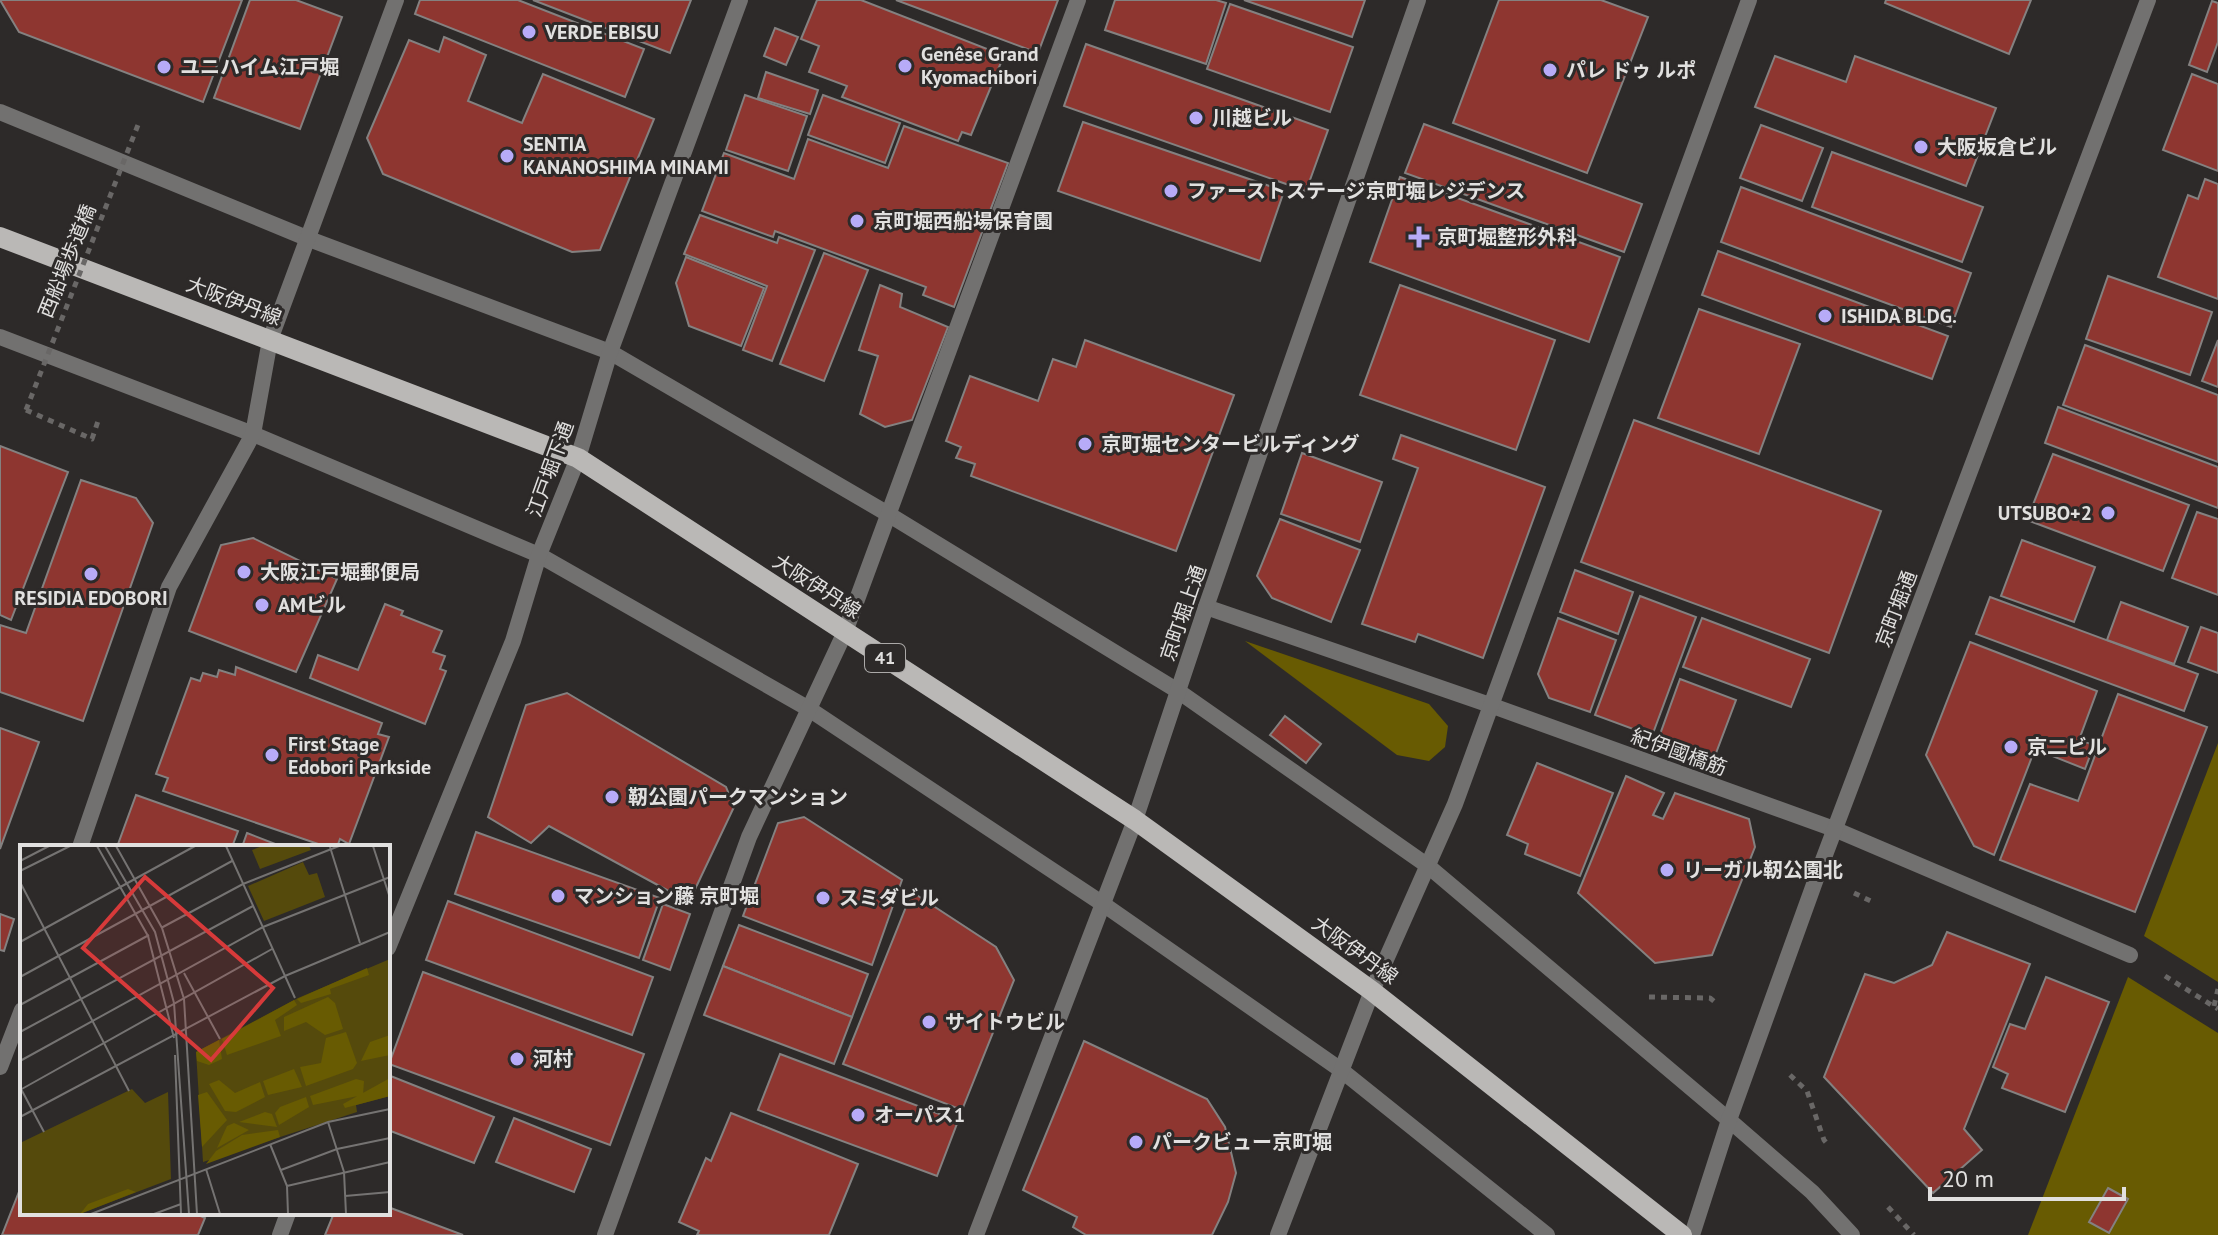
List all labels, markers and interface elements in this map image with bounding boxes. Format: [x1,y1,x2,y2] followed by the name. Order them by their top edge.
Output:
[544,19,659,45] place label: VERDE EBISU
[520,23,538,41] marker: VERDE EBISU
[921,41,1039,90] place label: Genêse Grand Kyomachibori
[180,54,339,80] place label: ユニハイム江戸堀
[896,57,914,75] marker: Genêse Grand Kyomachibori
[1566,57,1696,83] place label: パレ ドゥ ルポ
[155,58,173,76] marker: ユニハイム江戸堀
[1541,61,1559,79] marker: パレ ドゥ ルポ
[1212,105,1292,131] place label: 川越ビル
[1187,109,1205,127] marker: 川越ビル
[523,131,729,180] place label: SENTIA KANANOSHIMA MINAMI
[1937,134,2057,160] place label: 大阪坂倉ビル
[1912,138,1930,156] marker: 大阪坂倉ビル
[498,147,516,165] marker: SENTIA KANANOSHIMA MINAMI
[1187,178,1525,204] place label: ファーストステージ京町堀レジデンス
[1162,182,1180,200] marker: ファーストステージ京町堀レジデンス
[32,200,102,322] street label: 西船場歩道橋
[873,208,1053,234] place label: 京町堀西船場保育園
[848,212,866,230] marker: 京町堀西船場保育園
[1437,224,1577,250] place label: 京町堀整形外科
[1408,226,1430,248] marker: 京町堀整形外科
[183,271,285,331] street label: 大阪伊丹線
[1841,303,1957,329] place label: ISHIDA BLDG.
[1816,307,1834,325] marker: ISHIDA BLDG.
[521,418,579,520] street label: 江戸堀下通
[1101,431,1360,457] place label: 京町堀センタービルディング
[1076,435,1094,453] marker: 京町堀センタービルディング
[1998,500,2092,526] place label: UTSUBO+2
[2099,504,2117,522] marker: UTSUBO+2
[768,548,866,624] street label: 大阪伊丹線
[260,559,420,585] place label: 大阪江戸堀郵便局
[1154,561,1212,665] street label: 京町堀上通
[235,563,253,581] marker: 大阪江戸堀郵便局
[82,565,100,583] marker: RESIDIA EDOBORI
[1870,567,1922,651] street label: 京町堀通
[14,585,168,611] place label: RESIDIA EDOBORI
[278,592,346,618] place label: AMビル
[253,596,271,614] marker: AMビル
[865,644,905,672] road number: 41
[1628,723,1730,781] street label: 紀伊國橋筋
[288,731,431,780] place label: First Stage Edobori Parkside
[2027,734,2107,760] place label: 京二ビル
[2002,738,2020,756] marker: 京二ビル
[263,746,281,764] marker: First Stage Edobori Parkside
[628,784,848,810] place label: 靭公園パークマンション
[603,788,621,806] marker: 靭公園パークマンション
[20,845,390,1215] inset map
[1683,857,1843,883] place label: リーガル靭公園北
[1658,861,1676,879] marker: リーガル靭公園北
[574,883,759,909] place label: マンション藤 京町堀
[839,885,939,911] place label: スミダビル
[549,887,567,905] marker: マンション藤 京町堀
[814,889,832,907] marker: スミダビル
[1307,910,1403,990] street label: 大阪伊丹線
[945,1009,1065,1035] place label: サイトウビル
[920,1013,938,1031] marker: サイトウビル
[533,1046,573,1072] place label: 河村
[508,1050,526,1068] marker: 河村
[874,1102,965,1128] place label: オーパス1
[849,1106,867,1124] marker: オーパス1
[1152,1129,1332,1155] place label: パークビュー京町堀
[1127,1133,1145,1151] marker: パークビュー京町堀
[1930,1151,2124,1201] scale bar
[1942,1163,1994,1194] text: 20 m

